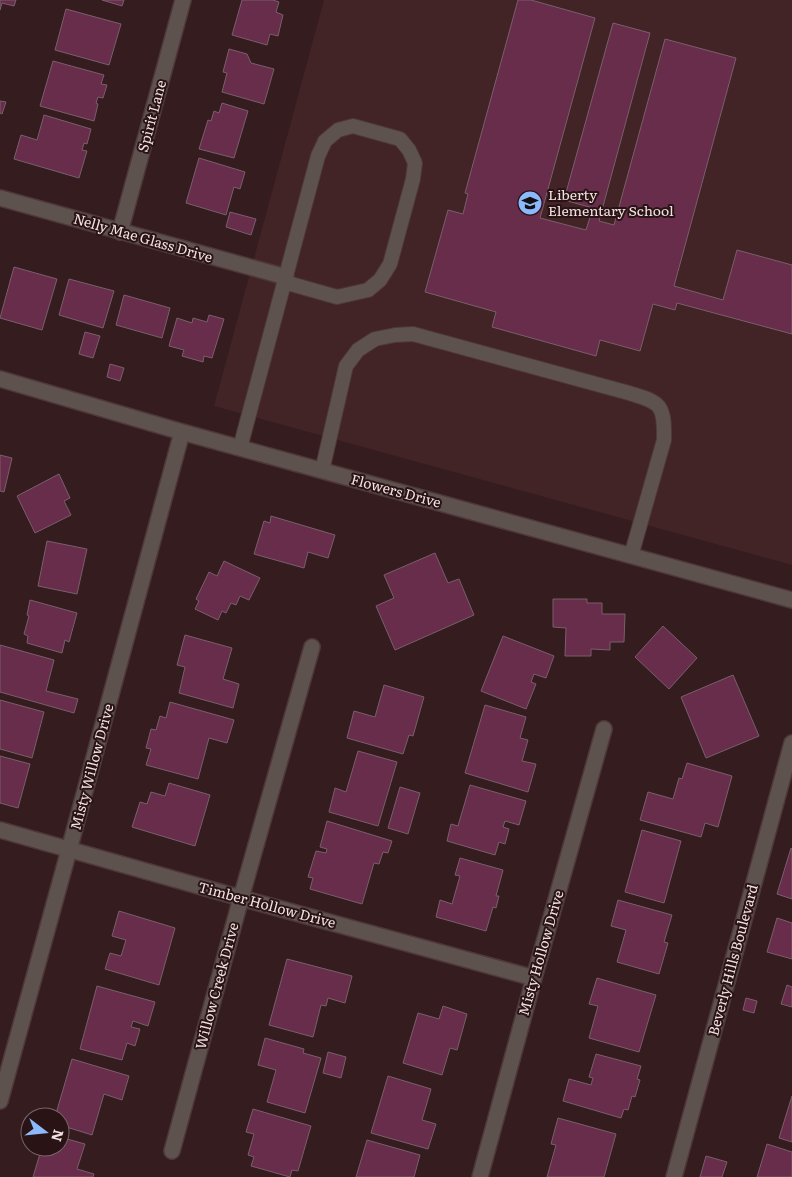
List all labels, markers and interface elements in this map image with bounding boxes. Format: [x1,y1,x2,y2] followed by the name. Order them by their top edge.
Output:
[132,78,170,154] street label: Spirit Lane
[548,184,674,220] place label: Liberty Elementary School
[517,190,543,216] school or university icon: Liberty Elementary School
[71,208,215,266] street label: Nelly Mae Glass Drive
[349,468,443,512] street label: Flowers Drive
[65,701,117,832] street label: Misty Willow Drive
[196,876,338,932] street label: Timber Hollow Drive
[702,881,762,1038] street label: Beverly Hills Boulevard
[513,888,568,1018] street label: Misty Hollow Drive
[189,920,243,1051] street label: Willow Creek Drive
[20,1107,70,1157] north arrow
[47,1127,70,1145] text: N

